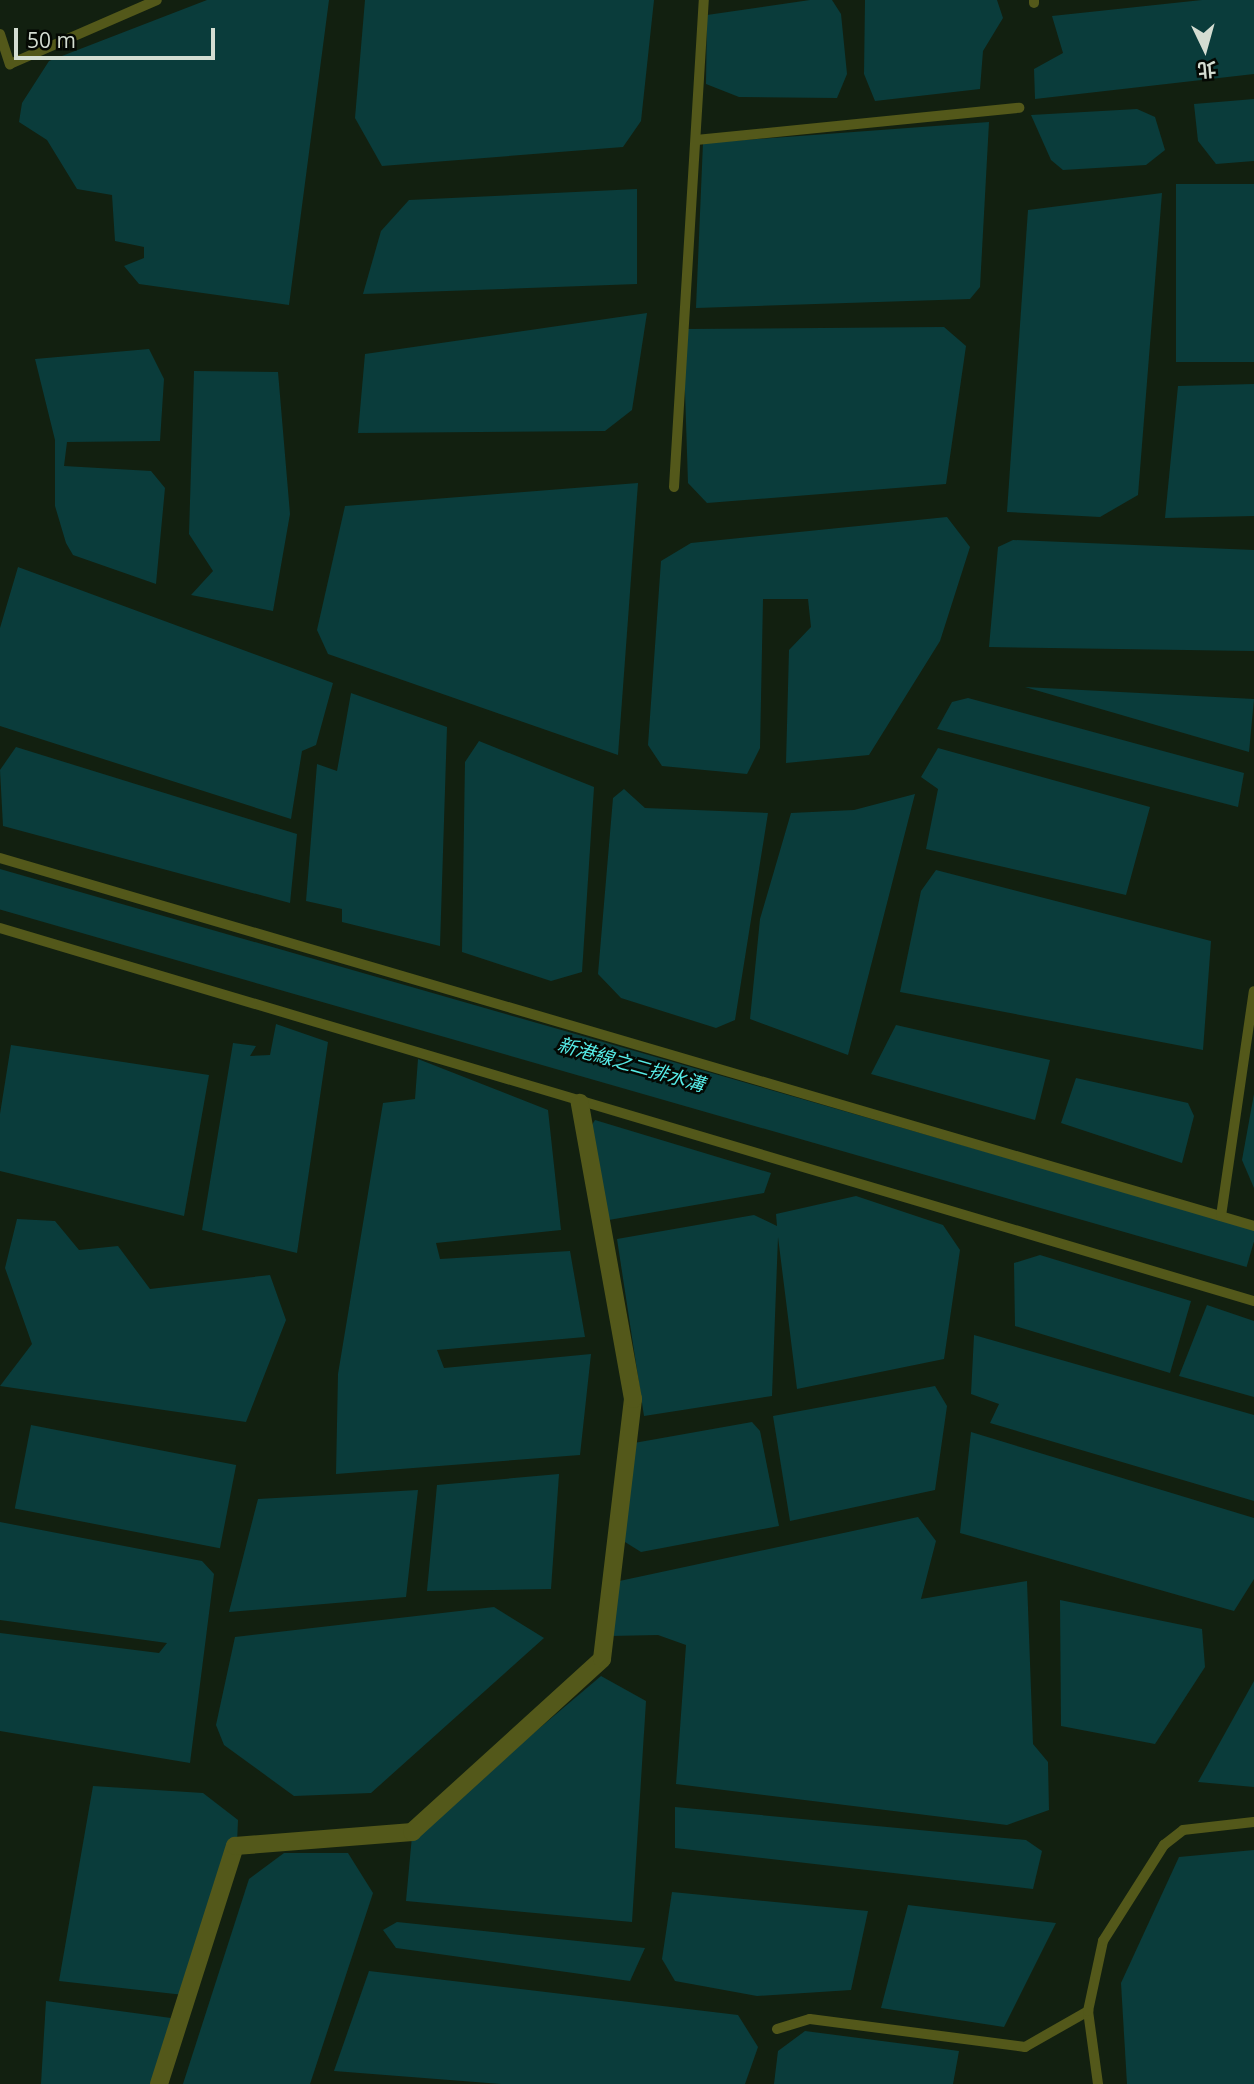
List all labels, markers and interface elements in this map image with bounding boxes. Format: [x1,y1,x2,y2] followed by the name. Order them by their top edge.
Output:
[18,14,219,58] scale bar
[1170,14,1240,84] north arrow
[27,26,76,54] text: 50 m
[1196,56,1217,84] text: 北
[555,1033,707,1097] water label: 新港線之二排水溝

